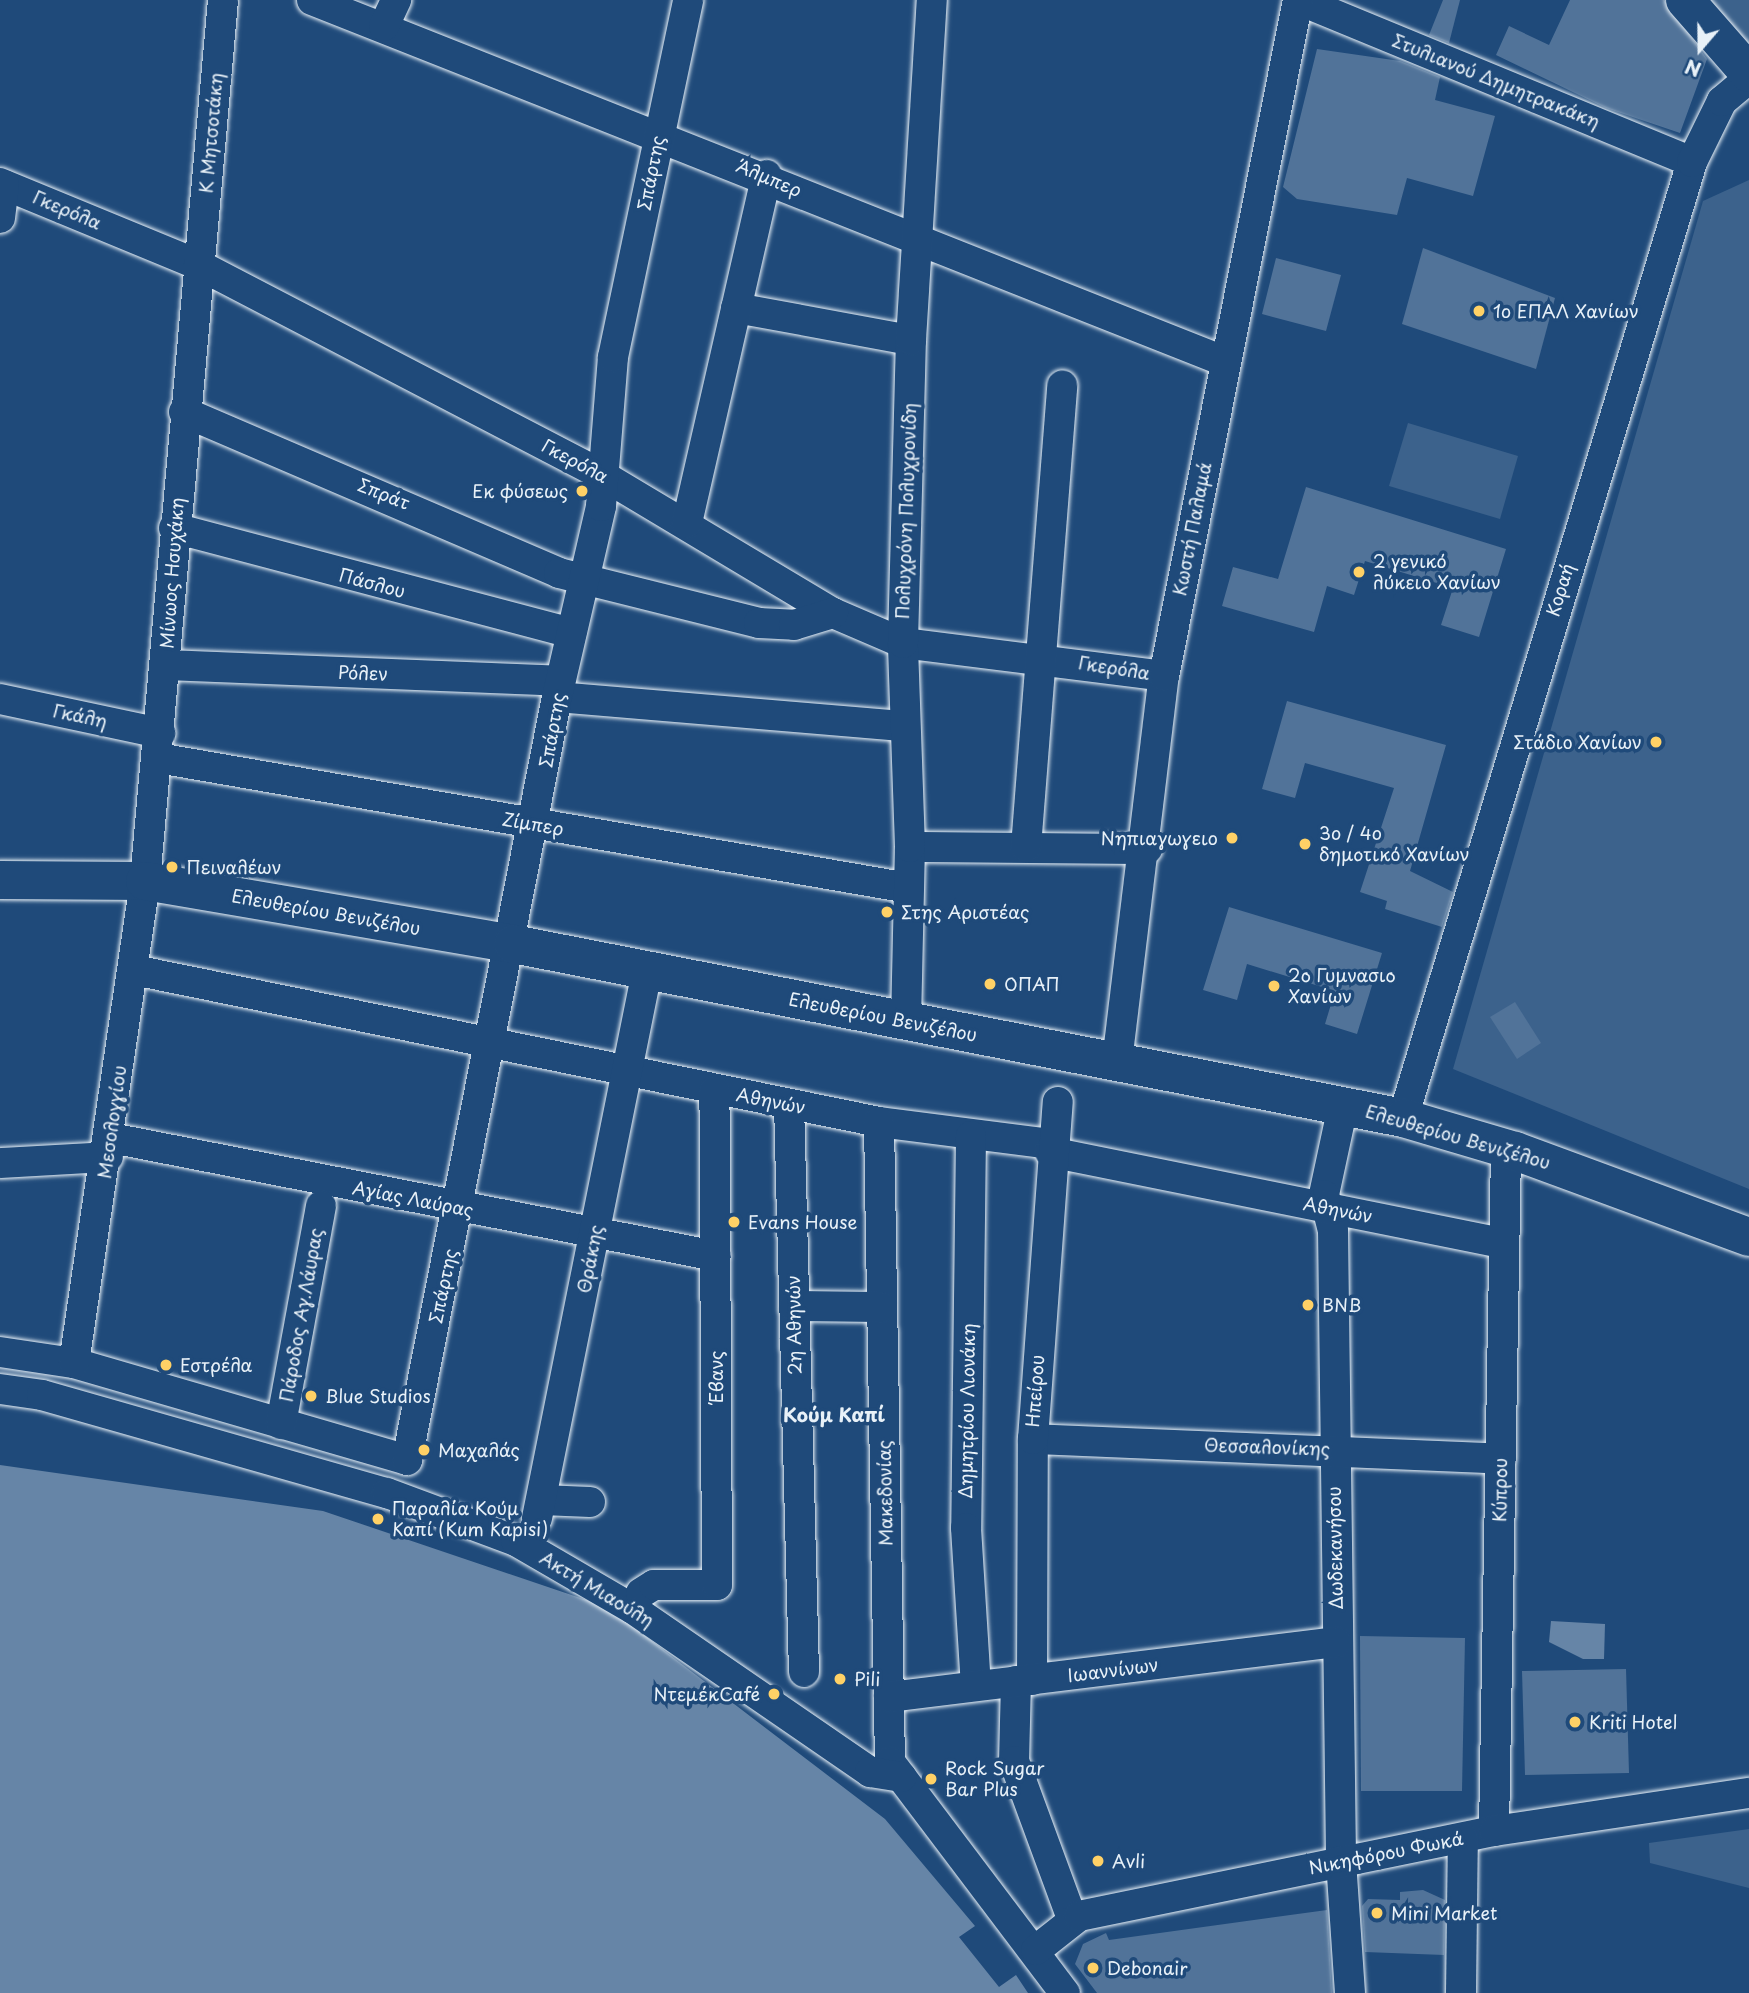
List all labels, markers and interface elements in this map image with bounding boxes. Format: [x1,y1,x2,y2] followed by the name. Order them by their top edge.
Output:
[1665,14,1735,84] north arrow
[1389,29,1603,133] street label: Στυλιανού Δημητρακάκη
[1681,53,1705,84] text: N
[195,72,227,194] street label: Κ Μητσοτάκη
[633,134,669,212] street label: Σπάρτης
[733,155,805,201] street label: Άλμπερ
[30,186,104,234] street label: Γκερόλα
[1493,300,1639,322] place label: 1ο ΕΠΑΛ Χανίων
[1471,303,1487,319] marker: 1ο ΕΠΑΛ Χανίων
[891,403,921,619] street label: Πολυχρόνη Πολυχρονίδη
[538,435,612,487] street label: Γκερόλα
[1168,460,1216,598] street label: Κωστή Παλαμά
[355,474,413,514] street label: Σπράτ
[470,480,568,502] place label: Εκ φύσεως
[574,483,590,499] marker: Εκ φύσεως
[156,496,188,650] street label: Μίνωος Ησυχάκη
[1373,551,1502,594] place label: 2 γενικό λύκειο Χανίων
[1542,561,1578,619] street label: Κοραή
[336,564,408,602] street label: Πάσλου
[1351,564,1367,580] marker: 2 γενικό λύκειο Χανίων
[1077,652,1151,684] street label: Γκερόλα
[338,661,388,685] street label: Ρόλεν
[535,691,569,769] street label: Σπάρτης
[51,700,109,732] street label: Γκάλη
[1513,731,1642,753] place label: Στάδιο Χανίων
[1648,734,1664,750] marker: Στάδιο Χανίων
[501,808,565,840] street label: Ζίμπερ
[1319,823,1470,866] place label: 3ο / 4ο δημοτικό Χανίων
[1101,827,1218,849] place label: Νηπιαγωγειο
[1224,830,1240,846] marker: Νηπιαγωγειο
[1297,836,1313,852] marker: 3ο / 4ο δημοτικό Χανίων
[186,856,282,878] place label: Πειναλέων
[164,859,180,875] marker: Πειναλέων
[230,885,422,939] street label: Ελευθερίου Βενιζέλου
[901,901,1030,923] place label: Στης Αριστέας
[879,904,895,920] marker: Στης Αριστέας
[1288,965,1396,1007] place label: 2ο Γυμνασιο Χανίων
[1004,973,1059,995] place label: ΟΠΑΠ
[982,976,998,992] marker: ΟΠΑΠ
[1266,978,1282,994] marker: 2ο Γυμνασιο Χανίων
[787,988,979,1046] street label: Ελευθερίου Βενιζέλου
[93,1064,131,1180] street label: Μεσολογγίου
[734,1084,808,1118] street label: Αθηνών
[1363,1100,1553,1174] street label: Ελευθερίου Βενιζέλου
[351,1177,475,1221] street label: Αγίας Λαύρας
[1301,1193,1375,1227] street label: Αθηνών
[748,1211,857,1233] place label: Evans House
[726,1214,742,1230] marker: Evans House
[573,1223,607,1295] street label: Θράκης
[275,1227,327,1403] street label: Πάροδος Αγ.Λάυρας
[425,1247,461,1325] street label: Σπάρτης
[782,1275,806,1375] street label: 2η Αθηνών
[1322,1294,1361,1316] place label: BNB
[1300,1297,1316,1313] marker: BNB
[955,1323,979,1499] street label: Δημητρίου Λιονάκη
[705,1351,727,1403] street label: Έβανς
[180,1354,252,1376] place label: Εστρέλα
[1022,1354,1048,1428] street label: Ηπείρου
[158,1357,174,1373] marker: Εστρέλα
[325,1385,431,1407] place label: Blue Studios
[303,1388,319,1404] marker: Blue Studios
[783,1404,885,1426] district label: Κούμ Καπί
[1204,1434,1330,1460] street label: Θεσσαλονίκης
[438,1439,520,1461] place label: Μαχαλάς
[873,1440,897,1546] street label: Μακεδονίας
[416,1442,432,1458] marker: Μαχαλάς
[1489,1458,1511,1522] street label: Κύπρου
[1323,1486,1347,1610] street label: Δωδεκανήσου
[392,1498,550,1540] place label: Παραλία Κούμ Καπί (Kum Kapisi)
[370,1511,386,1527] marker: Παραλία Κούμ Καπί (Kum Kapisi)
[536,1547,658,1631] street label: Ακτή Μιαούλη
[1066,1654,1160,1686] street label: Ιωαννίνων
[854,1668,881,1690] place label: Pili
[832,1671,848,1687] marker: Pili
[654,1683,760,1705] place label: ΝτεμέκCafé
[766,1686,782,1702] marker: ΝτεμέκCafé
[1589,1711,1679,1733] place label: Kriti Hotel
[1567,1714,1583,1730] marker: Kriti Hotel
[945,1758,1044,1800] place label: Rock Sugar Bar Plus
[923,1771,939,1787] marker: Rock Sugar Bar Plus
[1307,1827,1465,1879] street label: Νικηφόρου Φωκά
[1112,1850,1145,1872] place label: Avli
[1090,1853,1106,1869] marker: Avli
[1391,1902,1498,1924] place label: Mini Market
[1369,1905,1385,1921] marker: Mini Market
[1107,1957,1187,1979] place label: Debonair
[1085,1960,1101,1976] marker: Debonair

